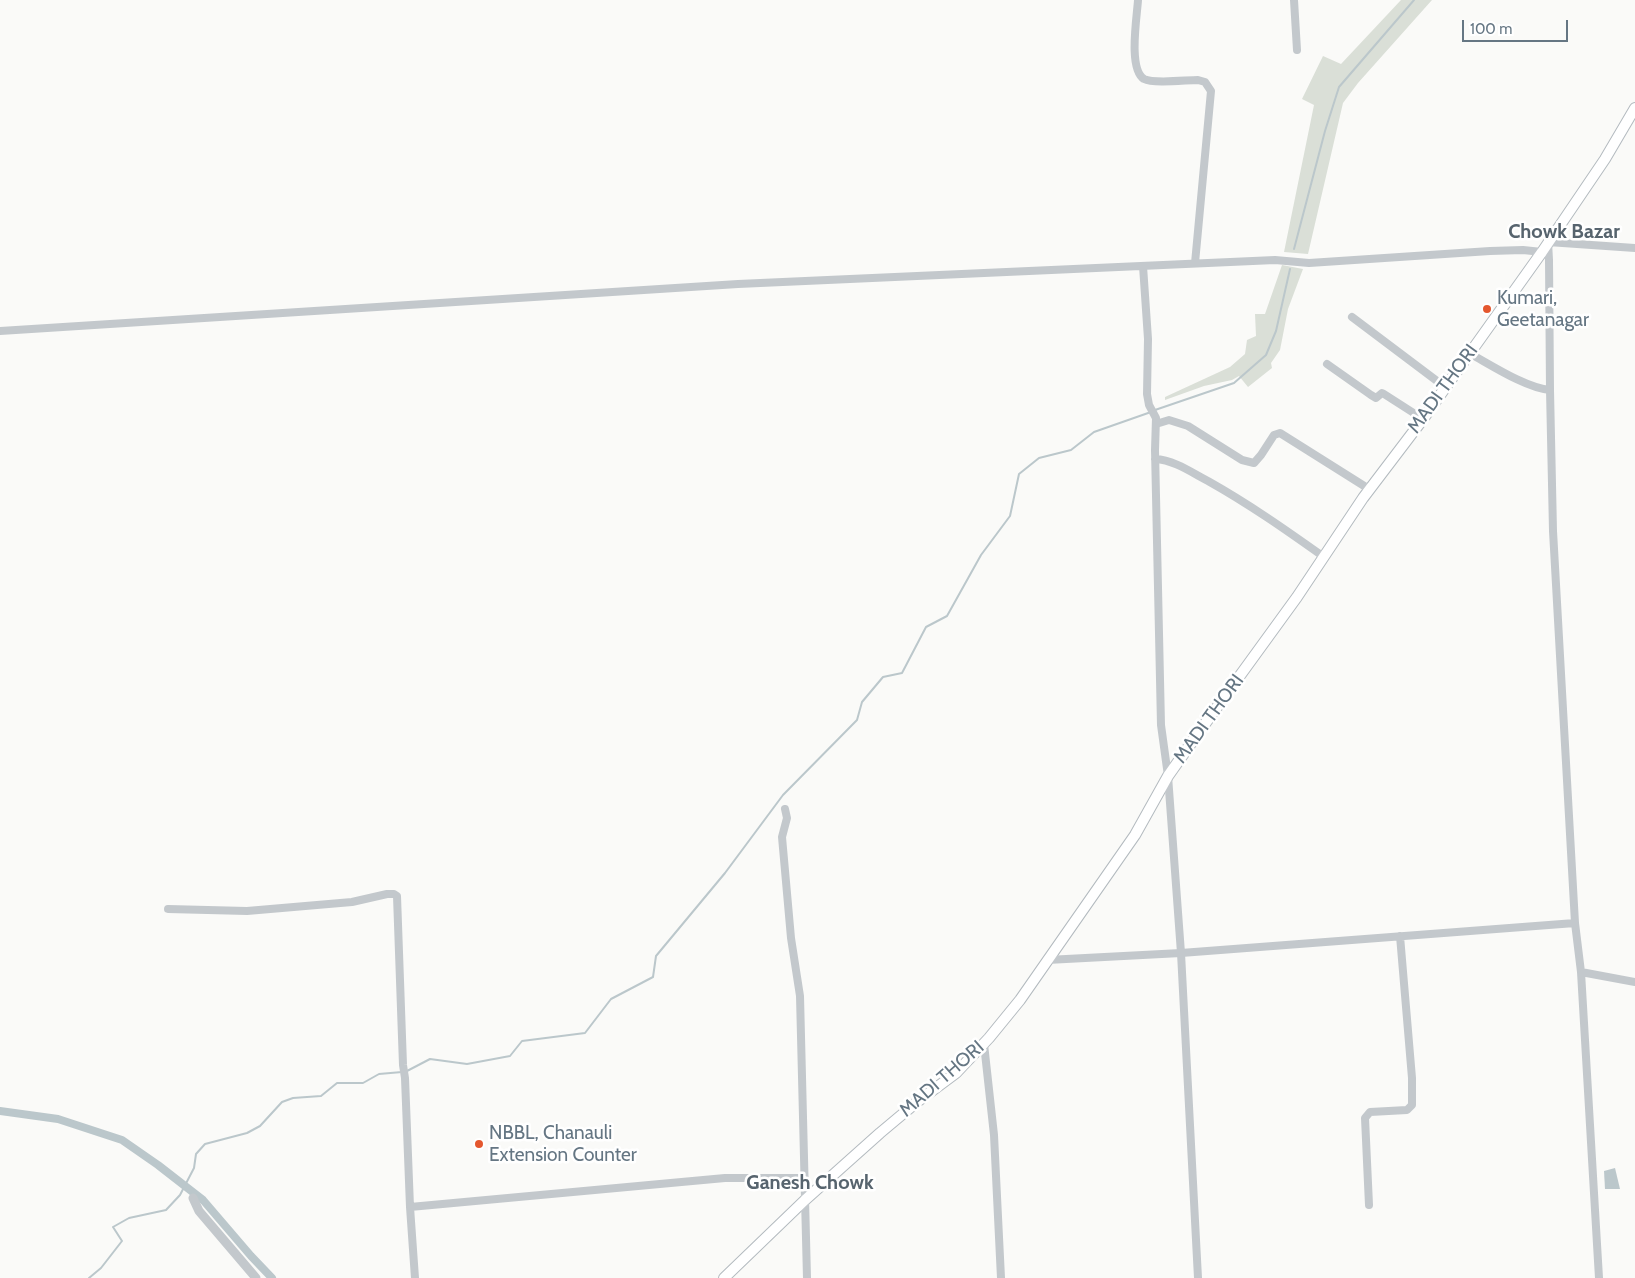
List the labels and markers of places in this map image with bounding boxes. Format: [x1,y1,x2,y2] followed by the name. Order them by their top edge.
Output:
[1497,287,1589,331] place label: Kumari, Geetanagar
[1481,303,1493,315] marker: Kumari, Geetanagar
[489,1122,637,1166] place label: NBBL, Chanauli Extension Counter
[473,1138,485,1150] marker: NBBL, Chanauli Extension Counter

